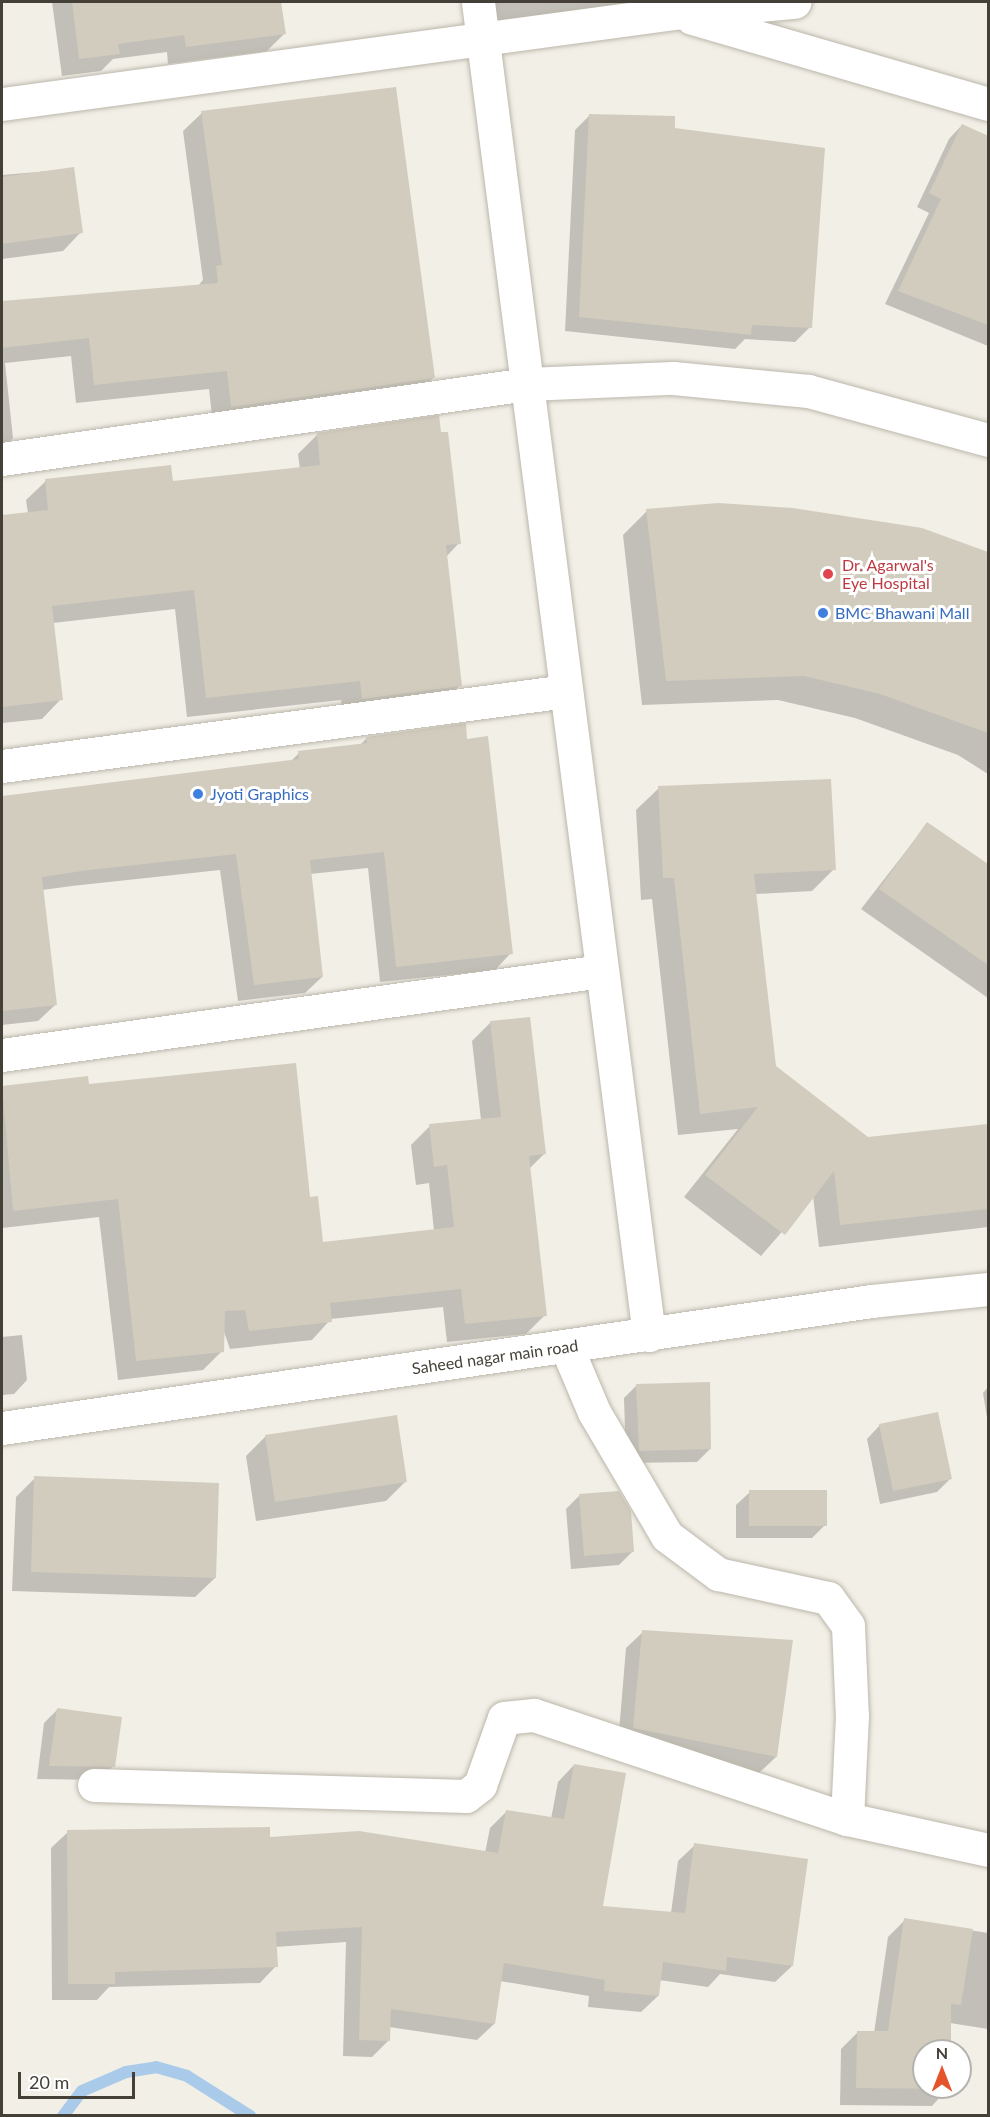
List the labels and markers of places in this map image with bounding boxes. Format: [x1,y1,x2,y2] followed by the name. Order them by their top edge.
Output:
[842,555,934,593] place label: Dr. Agarwal's Eye Hospital
[819,565,837,583] marker: Dr. Agarwal's Eye Hospital
[835,603,969,623] place label: BMC Bhawani Mall
[816,606,830,620] marker: BMC Bhawani Mall
[210,784,309,804] place label: Jyoti Graphics
[191,787,205,801] marker: Jyoti Graphics

